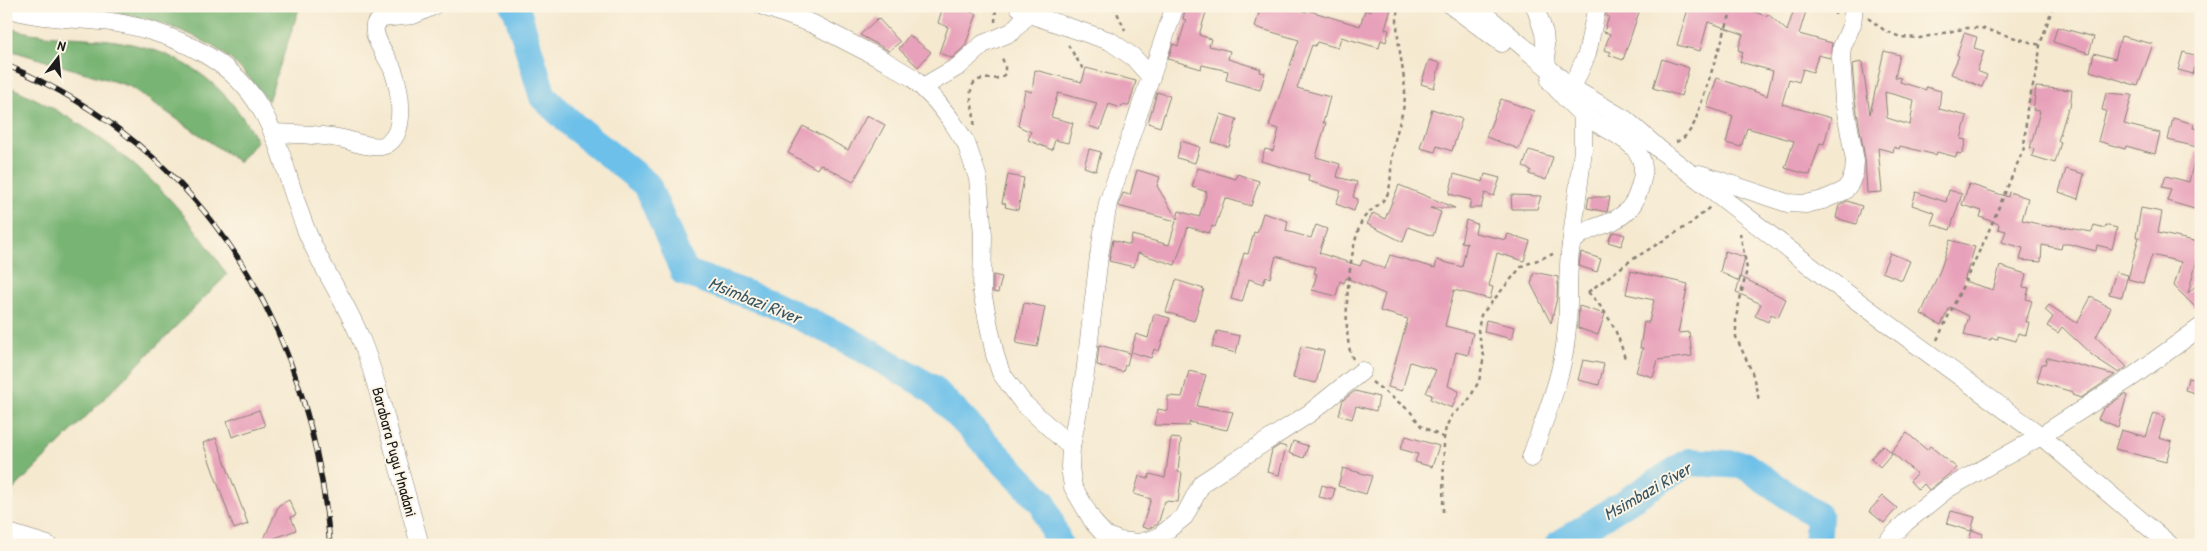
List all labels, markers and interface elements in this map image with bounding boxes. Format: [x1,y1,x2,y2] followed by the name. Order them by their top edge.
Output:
[32,32,82,82] north arrow
[56,35,68,55] text: N
[705,270,807,331] water label: Msimbazi River
[367,385,423,519] street label: Barabara Pugu Mnadani
[1598,455,1697,526] water label: Msimbazi River

